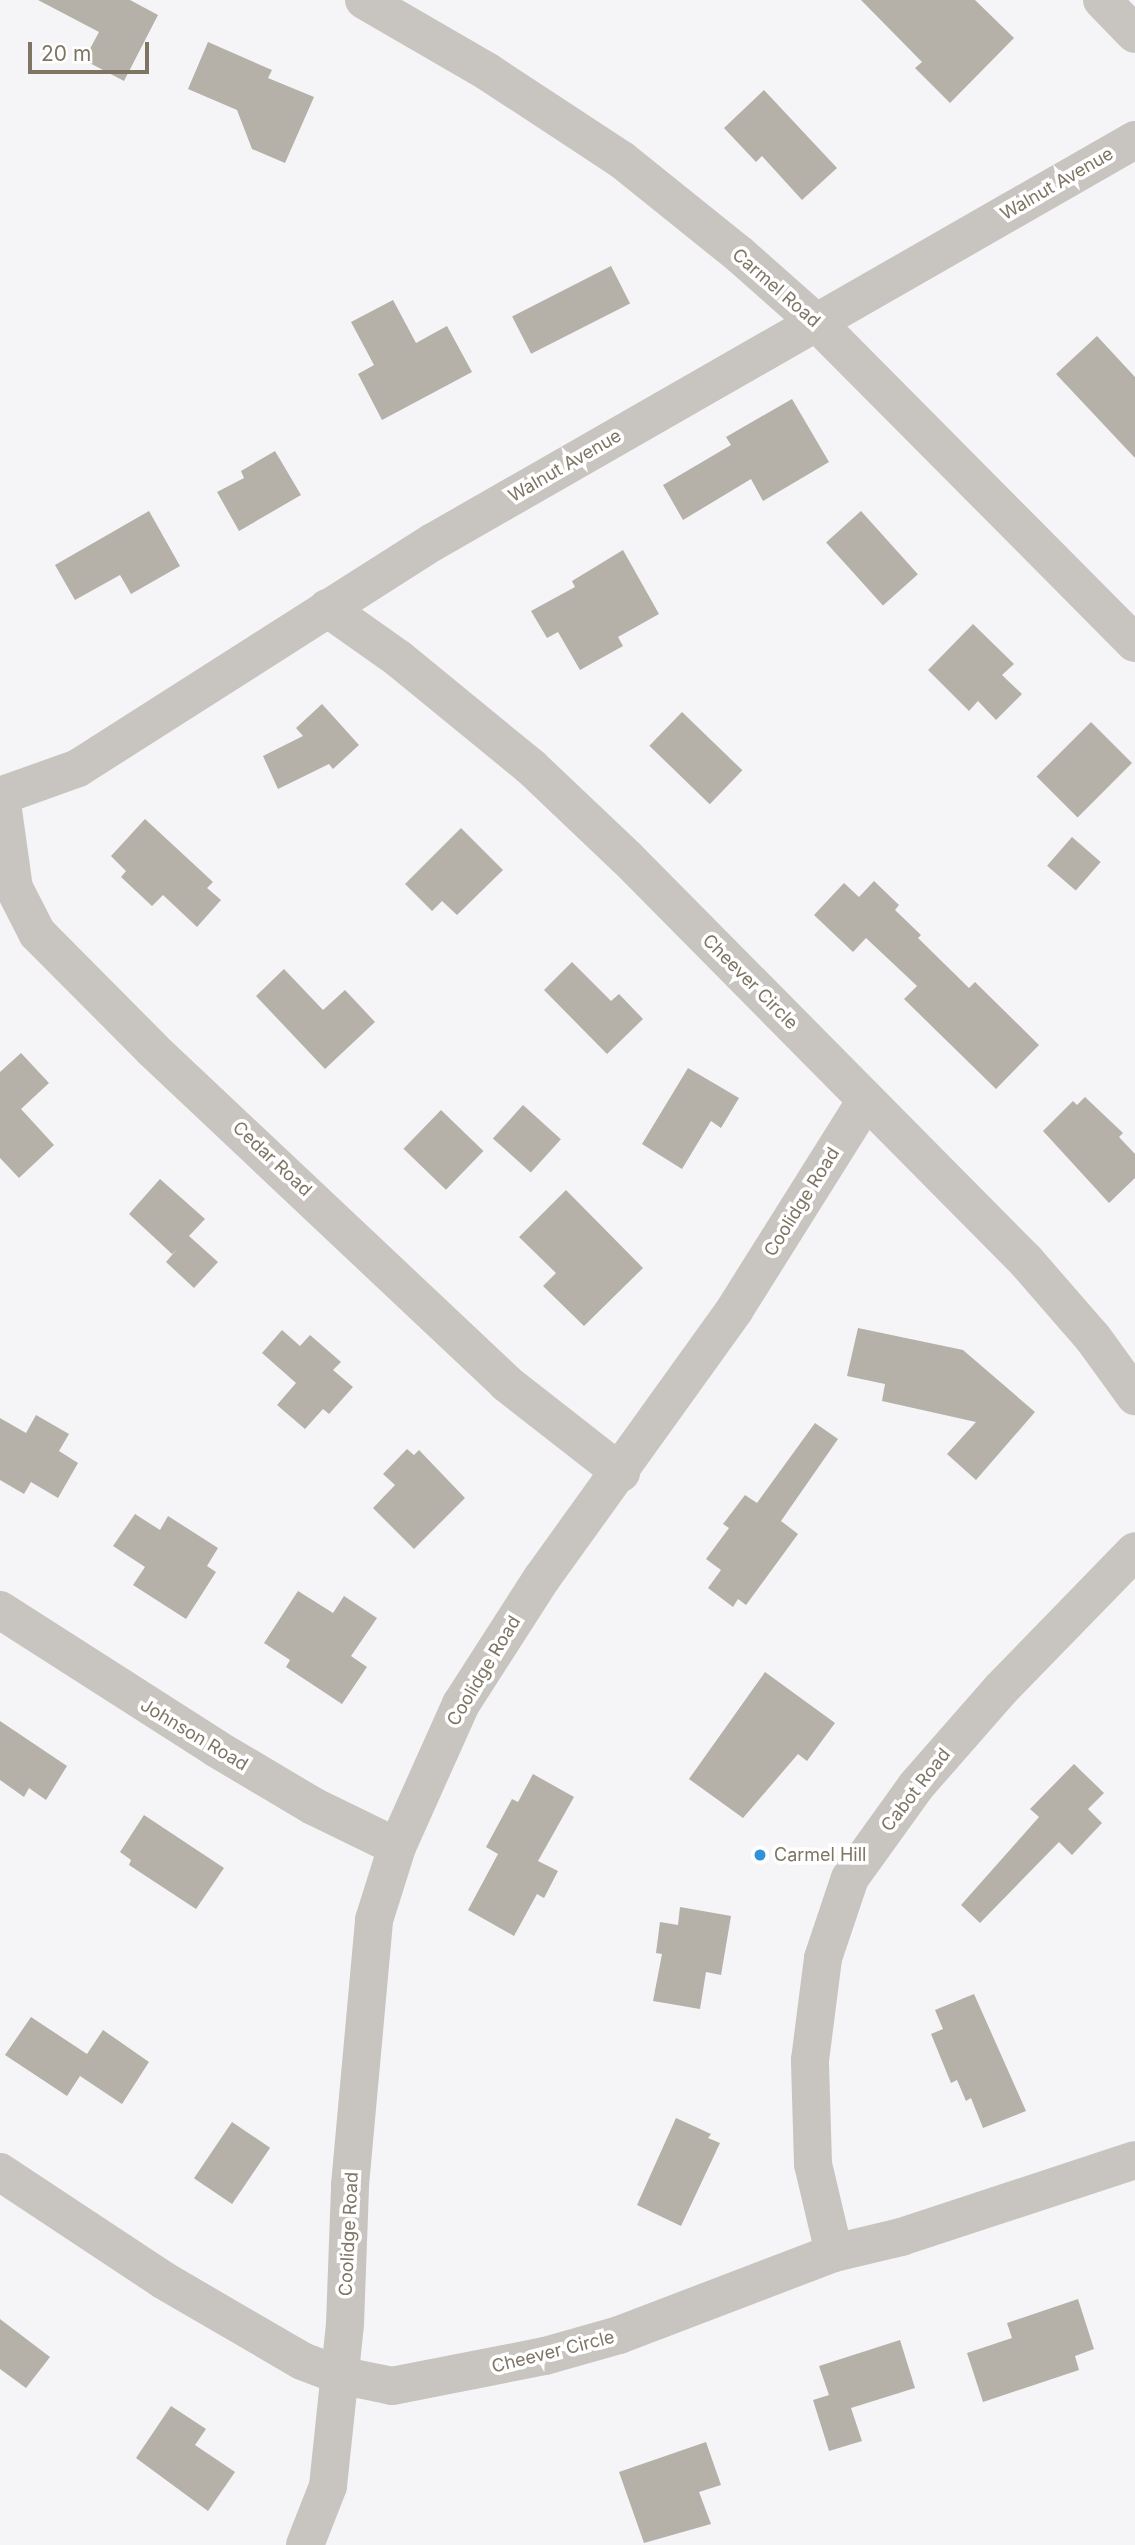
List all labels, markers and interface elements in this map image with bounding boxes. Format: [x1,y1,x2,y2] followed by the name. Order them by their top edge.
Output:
[32,28,152,72] scale bar
[41,41,91,66] text: 20 m
[997,143,1117,225] street label: Walnut Avenue
[728,244,824,332] street label: Carmel Road
[505,425,625,507] street label: Walnut Avenue
[698,930,802,1034] street label: Cheever Circle
[228,1117,316,1201] street label: Cedar Road
[760,1143,844,1261] street label: Coolidge Road
[443,1612,525,1730] street label: Coolidge Road
[136,1694,252,1776] street label: Johnson Road
[877,1744,955,1836] street label: Cabot Road
[774,1844,866,1866] place label: Carmel Hill
[752,1847,768,1863] marker: Carmel Hill
[335,2171,363,2297] street label: Coolidge Road
[489,2326,617,2378] street label: Cheever Circle

